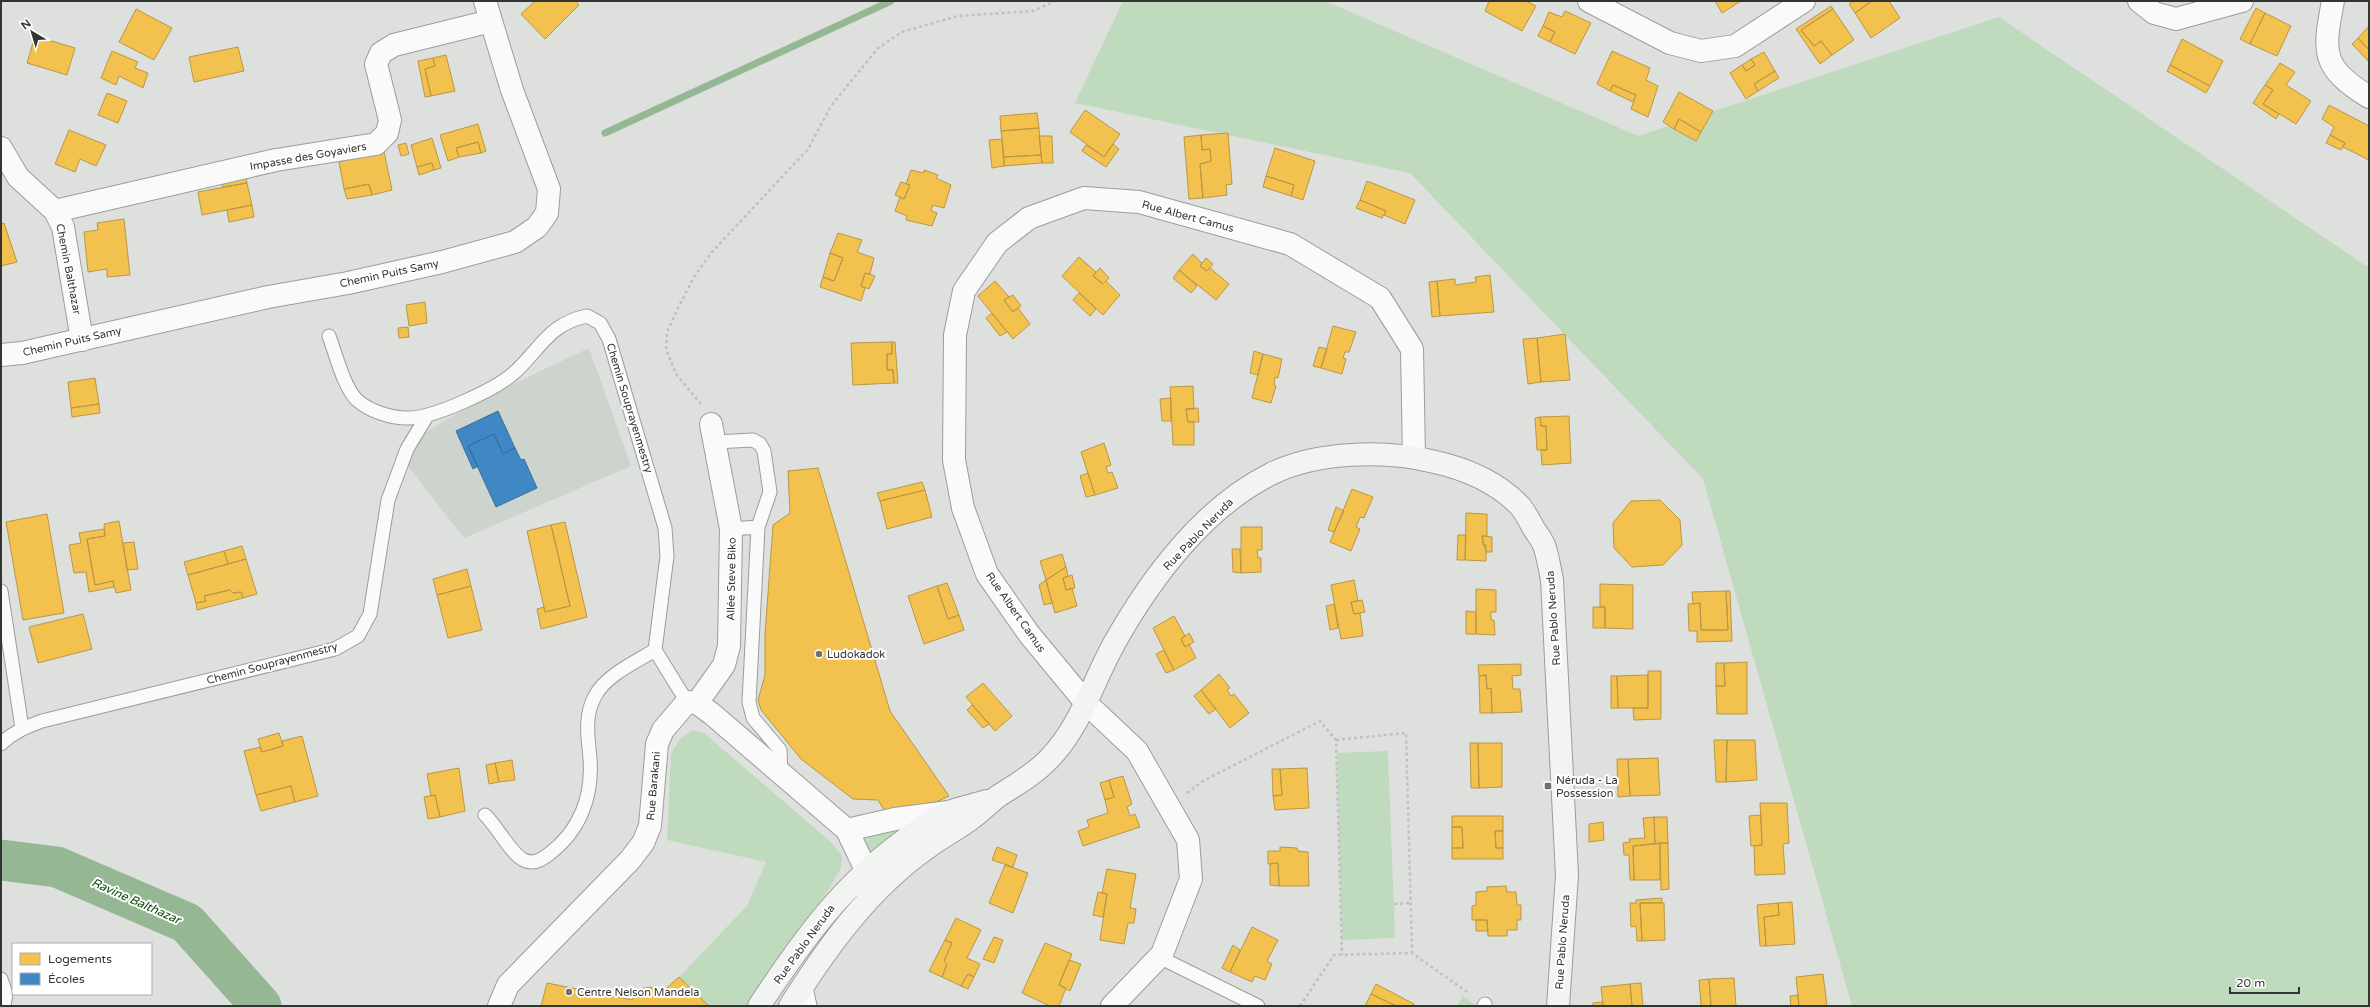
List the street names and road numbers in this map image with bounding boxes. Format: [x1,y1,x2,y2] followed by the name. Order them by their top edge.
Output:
[249,140,367,173] street label: Impasse des Goyaviers
[1140,198,1235,235] street label: Rue Albert Camus
[53,222,84,316] street label: Chemin Balthazar
[338,257,440,290] street label: Chemin Puits Samy
[21,324,123,359] street label: Chemin Puits Samy
[604,342,655,475] street label: Chemin Souprayenmestry
[1161,496,1236,573] street label: Rue Pablo Neruda
[724,537,739,621] street label: Allée Steve Biko
[983,570,1048,655] street label: Rue Albert Camus
[1544,570,1563,666] street label: Rue Pablo Neruda
[205,640,339,687] street label: Chemin Souprayenmestry
[644,751,663,821] street label: Rue Barakani
[1553,894,1572,990] street label: Rue Pablo Neruda
[771,902,838,987] street label: Rue Pablo Neruda

